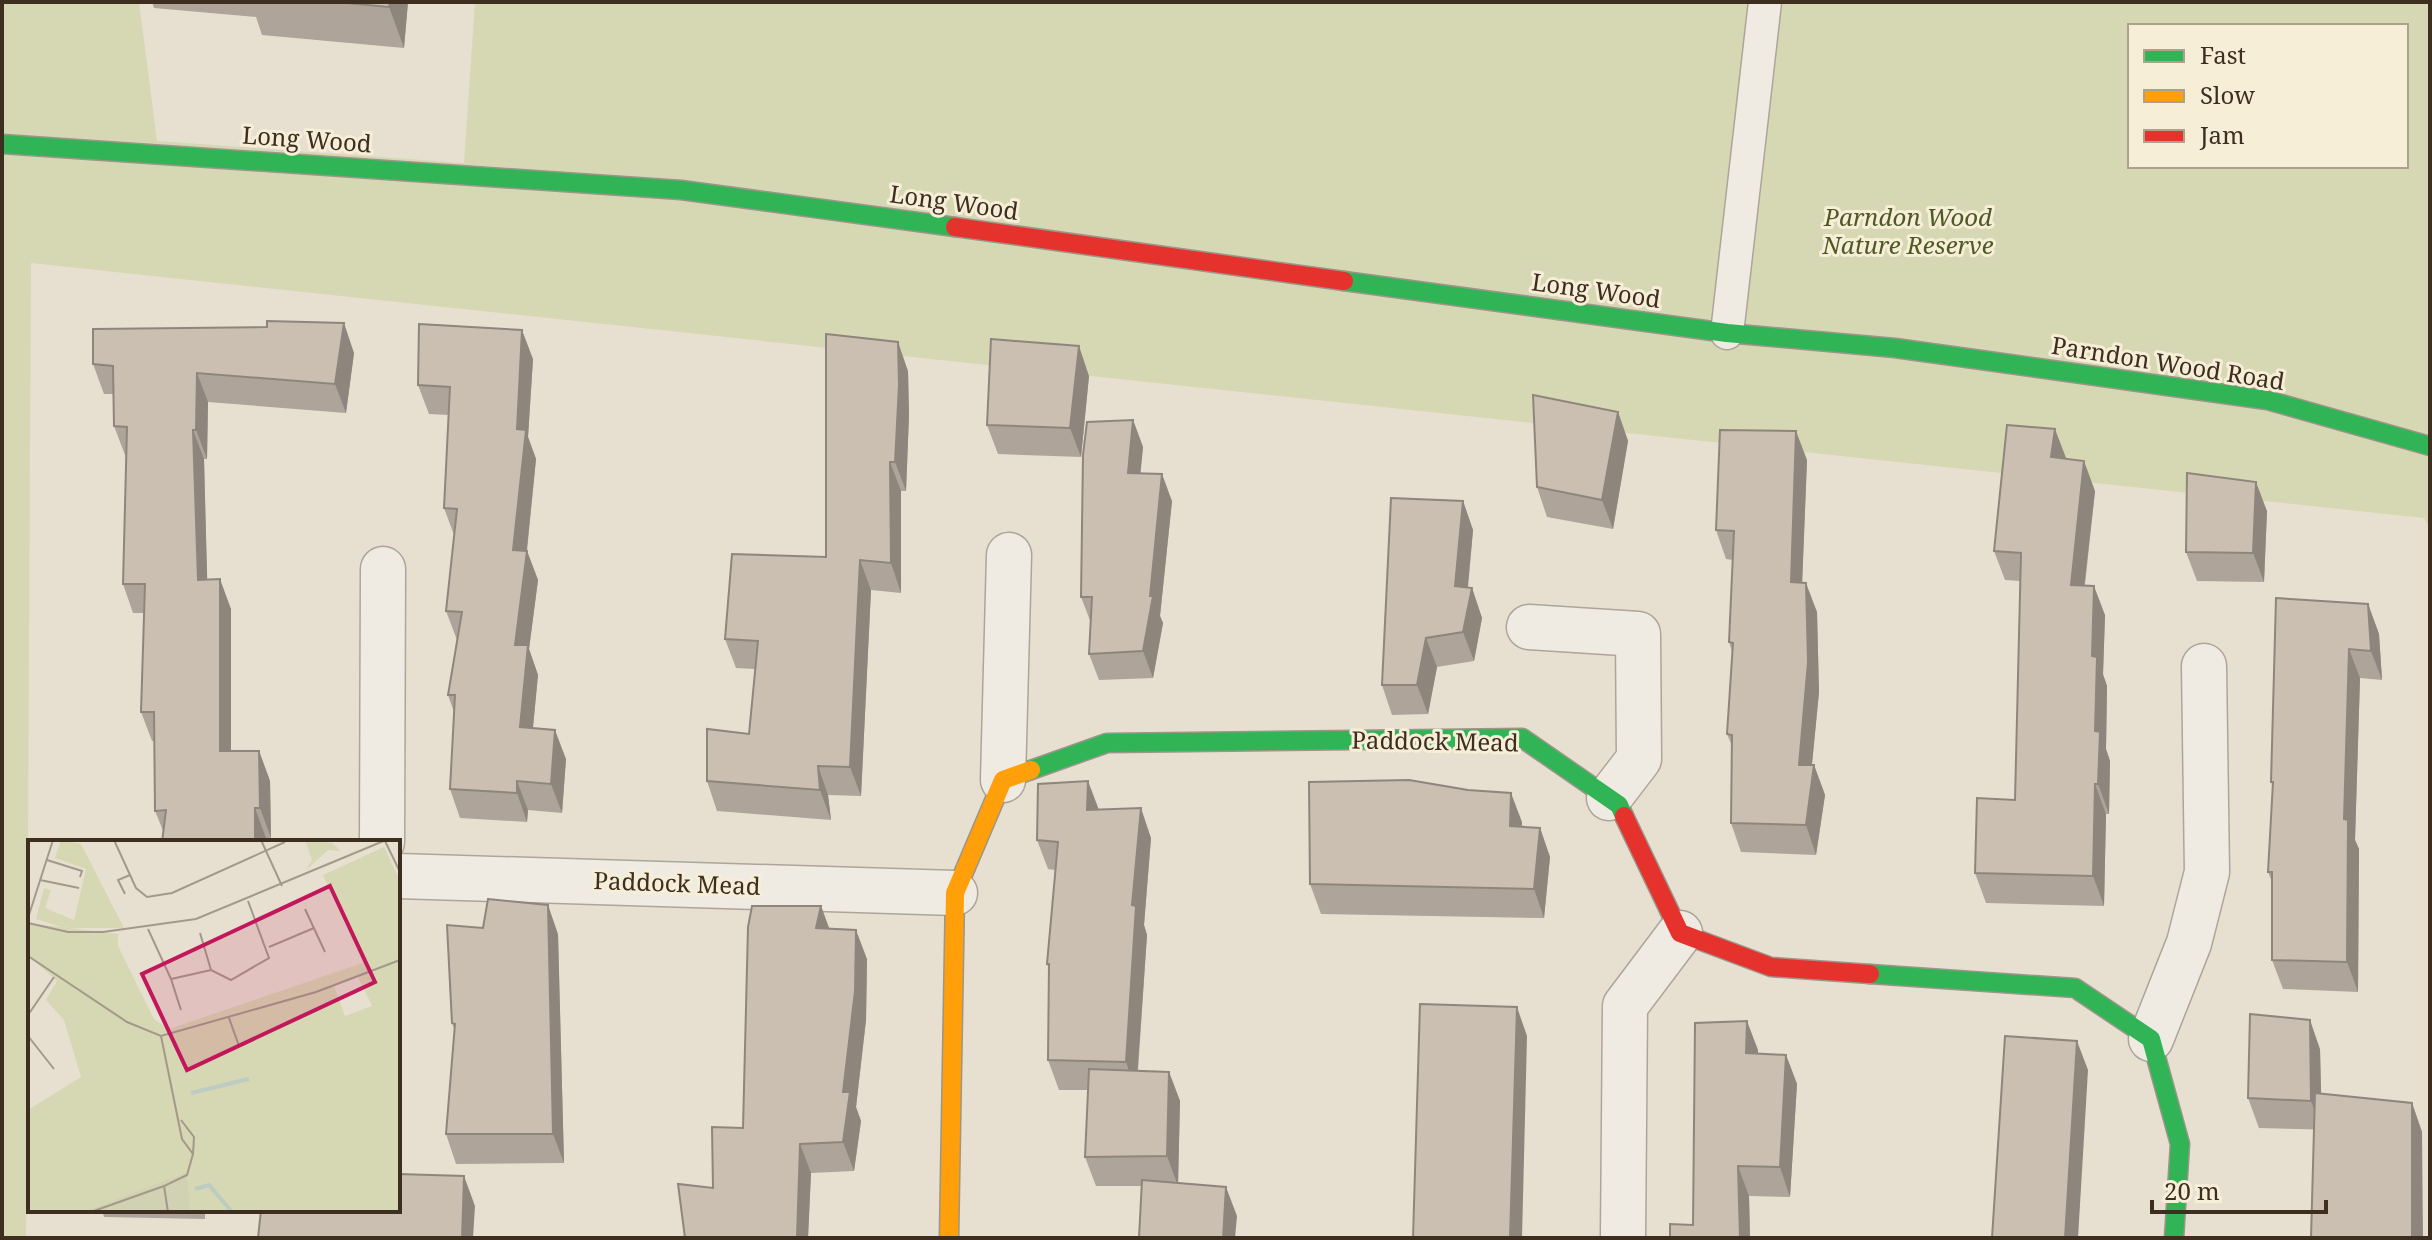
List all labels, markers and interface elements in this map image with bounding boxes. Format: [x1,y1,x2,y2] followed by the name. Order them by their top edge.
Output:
[2128,24,2408,168] legend
[2200,38,2246,71] text: Fast
[2200,78,2255,111] text: Slow
[241,118,373,160] street label: Long Wood
[2199,118,2245,151] text: Jam
[888,176,1021,227] street label: Long Wood
[1822,200,1994,261] park label: Parndon Wood Nature Reserve
[1530,264,1663,315] street label: Long Wood
[2049,328,2287,397] street label: Parndon Wood Road
[1351,723,1519,758] street label: Paddock Mead
[28,840,400,1212] inset map
[593,863,761,902] street label: Paddock Mead
[2152,1164,2326,1214] scale bar
[2164,1174,2220,1207] text: 20 m

